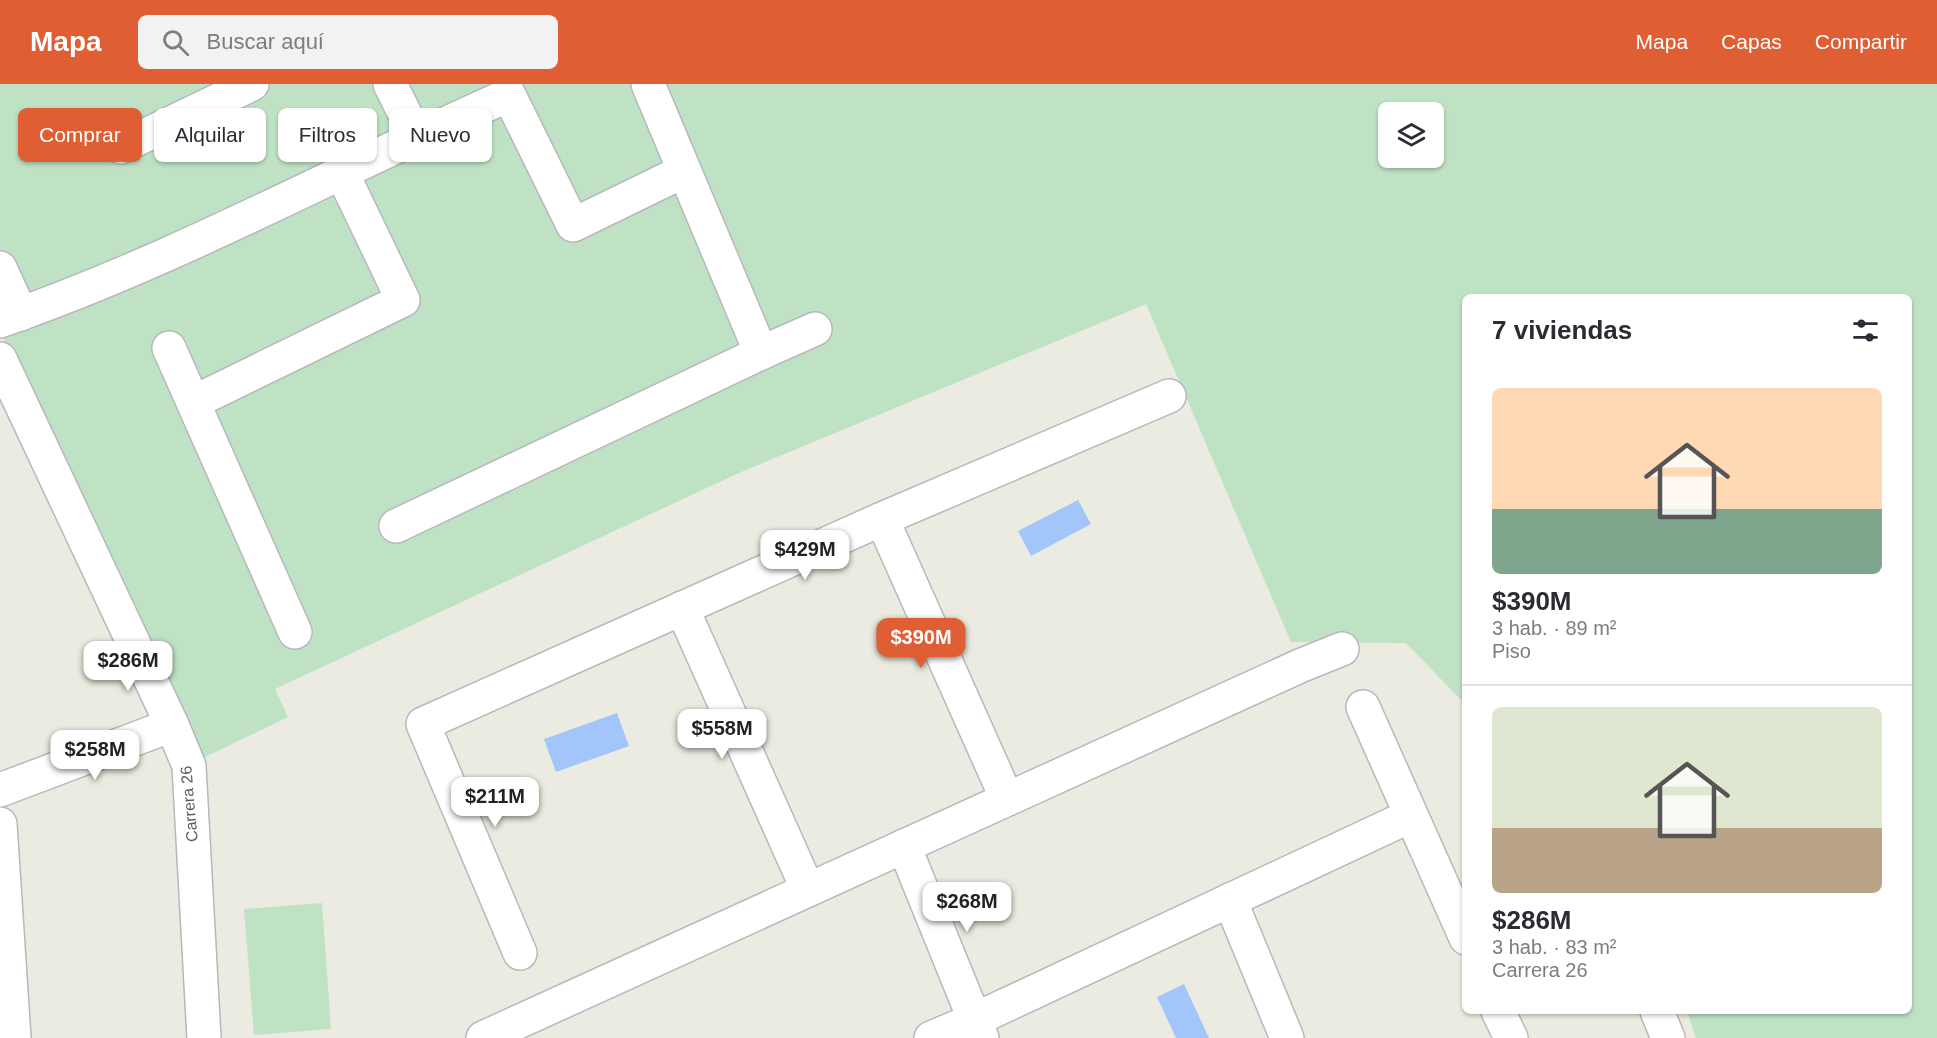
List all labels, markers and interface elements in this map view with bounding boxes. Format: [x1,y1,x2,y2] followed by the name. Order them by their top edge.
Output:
[138,15,558,69] search box
[30,26,102,57] text: Mapa
[159,26,192,59] icon: search
[207,29,324,54] text: Buscar aquí
[1636,30,1688,53] text: Mapa
[1721,30,1782,53] text: Capas
[1815,30,1907,53] text: Compartir
[1378,102,1444,168] map controls
[1378,102,1444,168] button: layers
[18,108,142,162] chip: Comprar
[154,108,266,162] chip: Alquilar
[278,108,377,162] chip: Filtros
[389,108,492,162] chip: Nuevo
[1849,314,1882,347] icon: filters
[1492,315,1632,345] text: 7 viviendas
[1633,427,1741,535] icon: home
[763,530,847,581] pin: $429M
[774,538,836,560] text: $429M
[1492,586,1572,616] text: $390M
[1492,617,1617,639] text: 3 hab. · 89 m²
[879,618,963,669] pin: $390M
[890,626,952,648] text: $390M
[1492,640,1531,662] text: Piso
[86,641,170,692] pin: $286M
[97,649,159,671] text: $286M
[680,709,764,760] pin: $558M
[691,717,753,739] text: $558M
[53,730,137,781] pin: $258M
[64,738,126,760] text: $258M
[1633,746,1741,854] icon: home
[177,765,201,843] street label: Carrera 26
[453,777,537,828] pin: $211M
[465,785,525,807] text: $211M
[925,882,1009,933] pin: $268M
[936,890,998,912] text: $268M
[1492,905,1572,935] text: $286M
[1492,936,1617,958] text: 3 hab. · 83 m²
[1492,959,1588,981] text: Carrera 26

